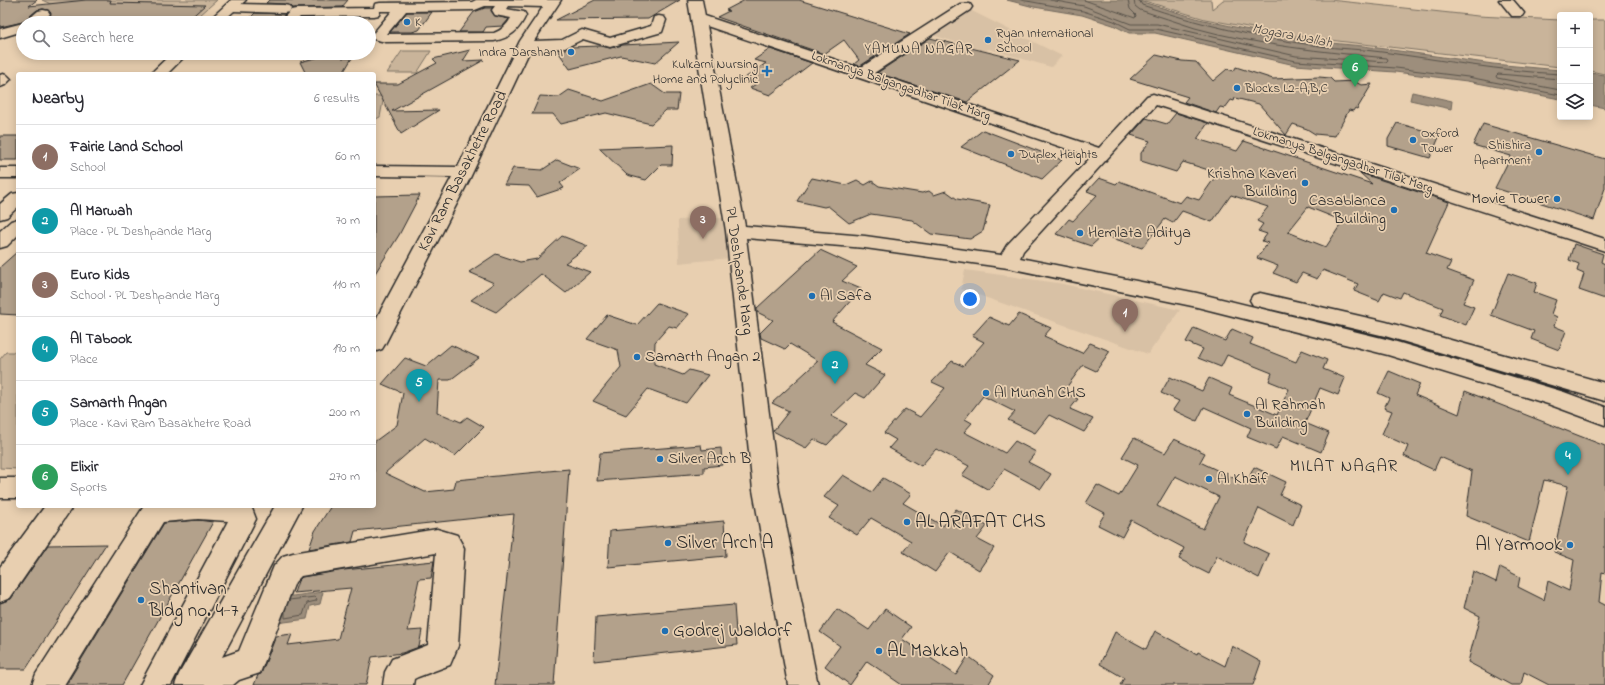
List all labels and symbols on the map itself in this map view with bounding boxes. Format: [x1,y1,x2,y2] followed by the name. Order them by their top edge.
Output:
[415,13,422,32] place label: K
[402,17,412,27] marker: K
[1250,18,1334,54] water label: Mogara Nallah
[996,24,1093,58] place label: Ryan International School
[983,35,993,45] marker: Ryan International School
[864,39,974,60] district label: YAMUNA NAGAR
[479,43,563,62] place label: Indra Darshan I
[808,46,993,127] street label: Lokmanya Balgangadhar Tilak Marg
[566,47,576,57] marker: Indra Darshan I
[1342,54,1368,87] pin: 6
[653,55,758,90] place label: Kulkarni Nursing Home and Polyclinic
[761,65,773,77] marker: Kulkarni Nursing Home and Polyclinic
[1244,79,1328,98] place label: Blocks L2-A,B,C
[1232,83,1242,93] marker: Blocks L2-A,B,C
[412,86,514,256] street label: Kavi Ram Basakhetre Road
[1250,122,1436,199] street label: Lokmanya Balgangadhar Tilak Marg
[1421,124,1459,158] place label: Oxford Tower
[1408,135,1418,145] marker: Oxford Tower
[1474,136,1532,170] place label: Shishira Apartment
[1018,145,1098,165] place label: Duplex Heights
[1534,147,1544,157] marker: Shishira Apartment
[1006,149,1016,159] marker: Duplex Heights
[1207,162,1297,204] place label: Krishna Kaveri Building
[1300,178,1310,188] marker: Krishna Kaveri Building
[1471,187,1549,211] place label: Movie Tower
[1309,189,1386,231] place label: Casablanca Building
[1552,194,1562,204] marker: Movie Tower
[1389,205,1399,215] marker: Casablanca Building
[690,206,716,239] pin: 3
[718,206,760,336] street label: PL Deshpande Marg
[1088,221,1191,245] place label: Hemlata Aditya
[1075,228,1085,238] marker: Hemlata Aditya
[820,284,872,308] place label: Al Safa
[960,289,980,309] your location
[807,291,817,301] marker: Al Safa
[1112,299,1138,332] pin: 1
[645,345,760,369] place label: Samarth Angan 2
[822,351,848,384] pin: 2
[632,352,642,362] marker: Samarth Angan 2
[406,369,432,402] pin: 5
[994,381,1086,405] place label: Al Munah CHS
[981,388,991,398] marker: Al Munah CHS
[1254,393,1325,435] place label: Al Rahmah Building
[1242,409,1252,419] marker: Al Rahmah Building
[1555,442,1581,475] pin: 4
[668,447,751,471] place label: Silver Arch B
[655,454,665,464] marker: Silver Arch B
[1290,454,1398,479] district label: MILAT NAGAR
[1217,467,1268,491] place label: Al Khaif
[1204,474,1214,484] marker: Al Khaif
[915,509,1046,536] place label: AL ARAFAT CHS
[902,517,912,527] marker: AL ARAFAT CHS
[676,530,773,557] place label: Silver Arch A
[1475,532,1563,559] place label: Al Yarmook
[663,538,673,548] marker: Silver Arch A
[1565,540,1575,550] marker: Al Yarmook
[148,576,239,627] place label: Shantivan Bldg no. 4-7
[136,595,146,605] marker: Shantivan Bldg no. 4-7
[673,618,792,645] place label: Godrej Waldorf
[660,626,670,636] marker: Godrej Waldorf
[887,638,968,665] place label: AL Makkah
[874,646,884,656] marker: AL Makkah

